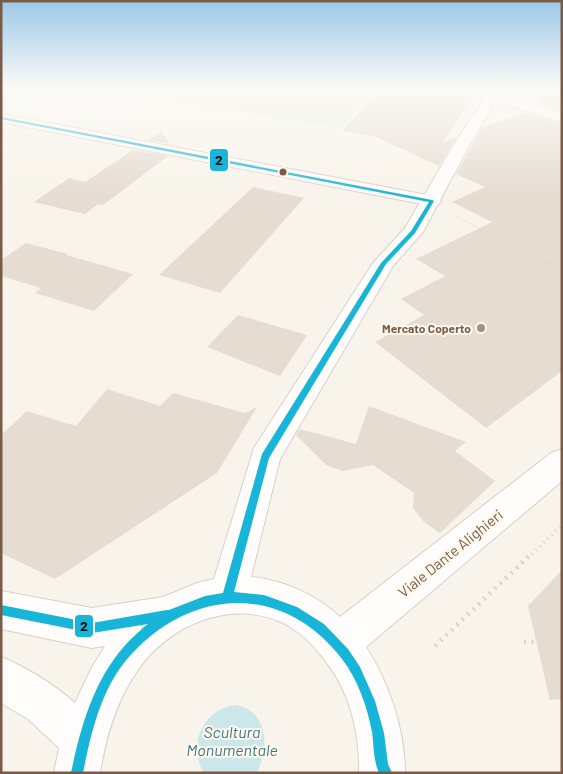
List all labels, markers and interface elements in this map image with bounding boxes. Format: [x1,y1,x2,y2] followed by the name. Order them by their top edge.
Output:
[209,148,229,172] line badge: 2
[215,151,223,168] text: 2
[278,167,288,177] unlabelled marker
[382,321,471,335] place label: Mercato Coperto
[475,322,487,334] marker: Mercato Coperto
[394,505,506,601] street label: Viale Dante Alighieri
[74,614,94,638] line badge: 2
[80,617,88,634] text: 2
[186,722,278,759] water label: Scultura Monumentale

